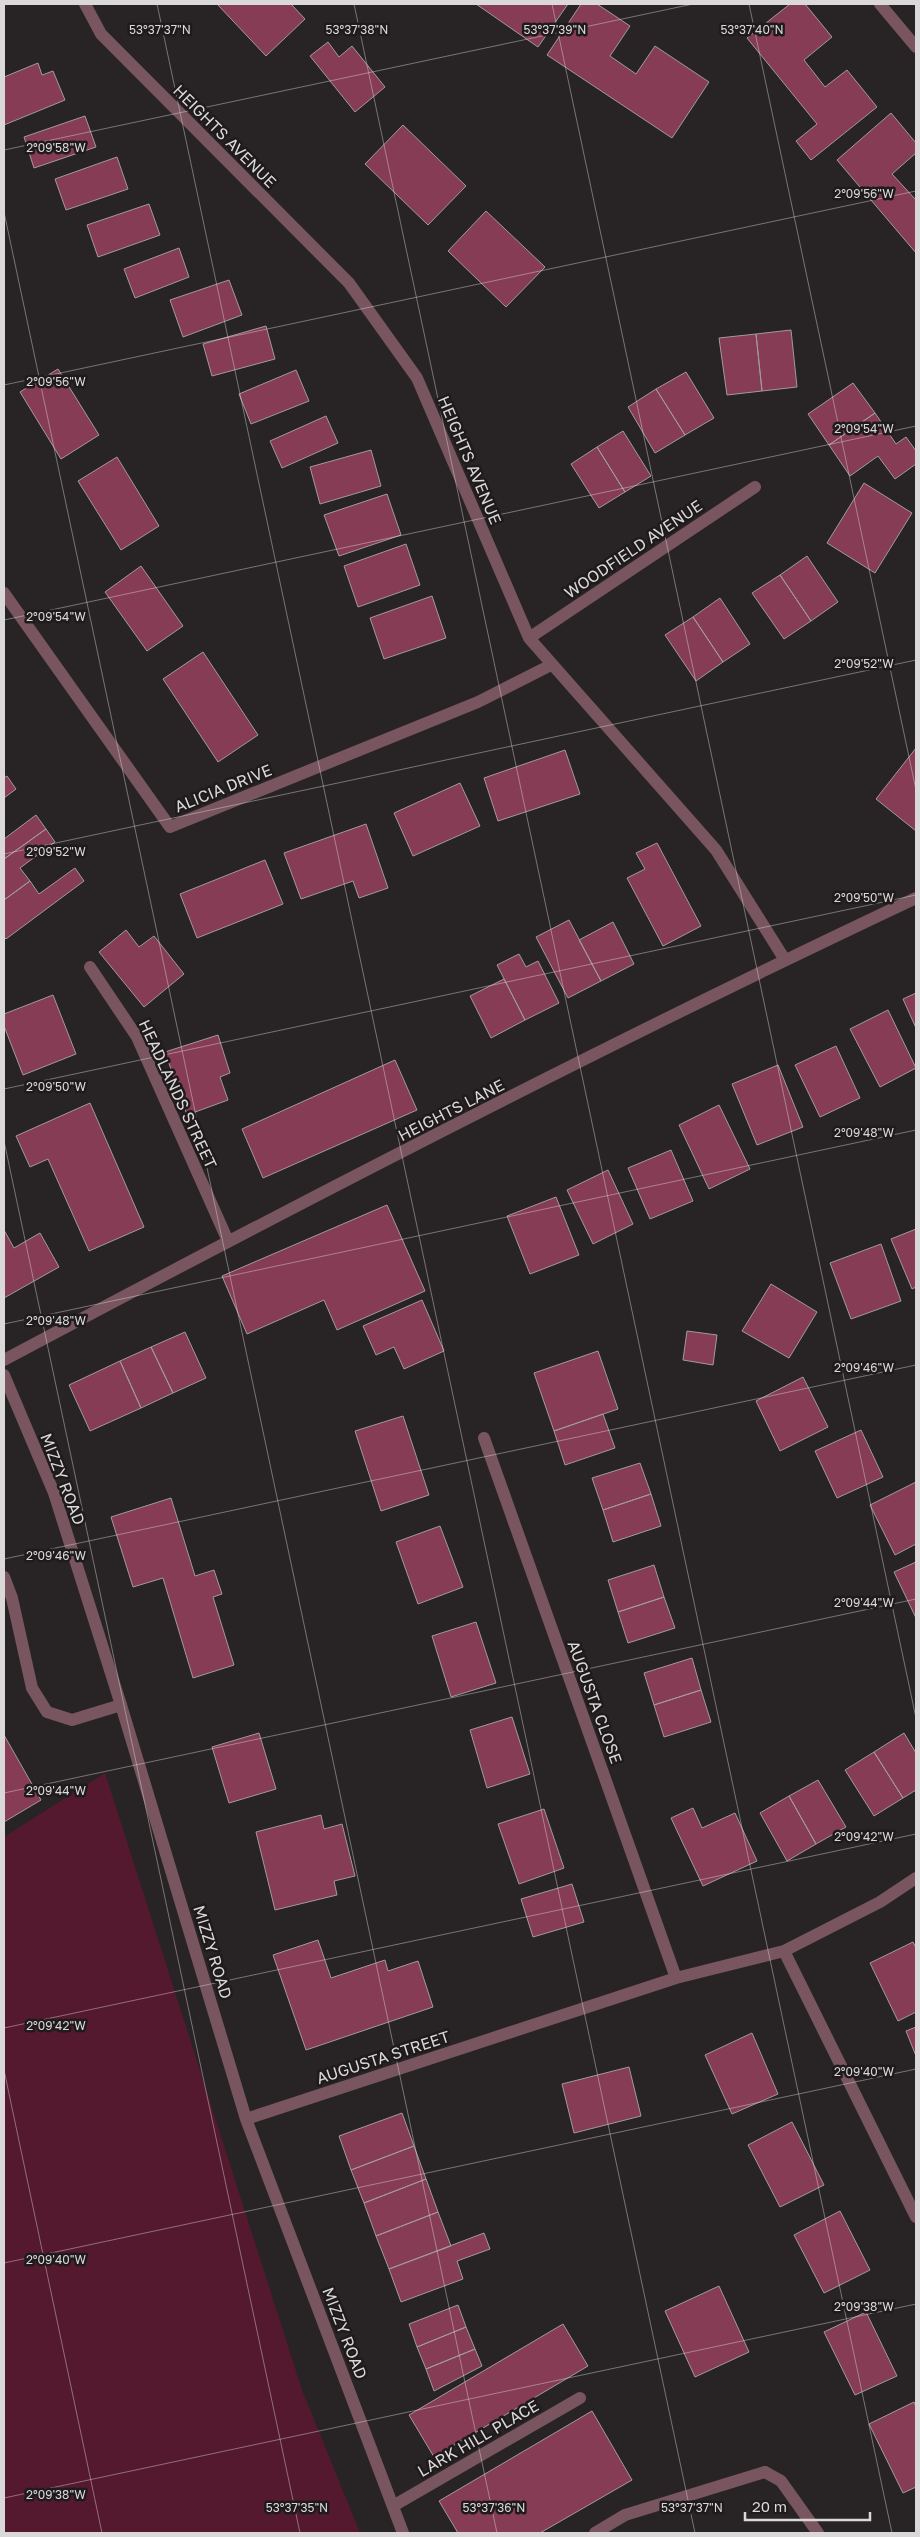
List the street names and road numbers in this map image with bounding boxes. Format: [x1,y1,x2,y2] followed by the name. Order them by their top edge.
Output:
[169,80,281,192] street label: HEIGHTS AVENUE
[434,393,506,527] street label: HEIGHTS AVENUE
[560,495,706,603] street label: WOODFIELD AVENUE
[171,759,275,817] street label: ALICIA DRIVE
[135,1016,221,1172] street label: HEADLANDS STREET
[395,1075,507,1145] street label: HEIGHTS LANE
[36,1430,90,1528] street label: MIZZY ROAD
[563,1638,627,1766] street label: AUGUSTA CLOSE
[189,1903,237,2001] street label: MIZZY ROAD
[314,2026,452,2088] street label: AUGUSTA STREET
[318,2284,372,2382] street label: MIZZY ROAD
[414,2395,542,2481] street label: LARK HILL PLACE

